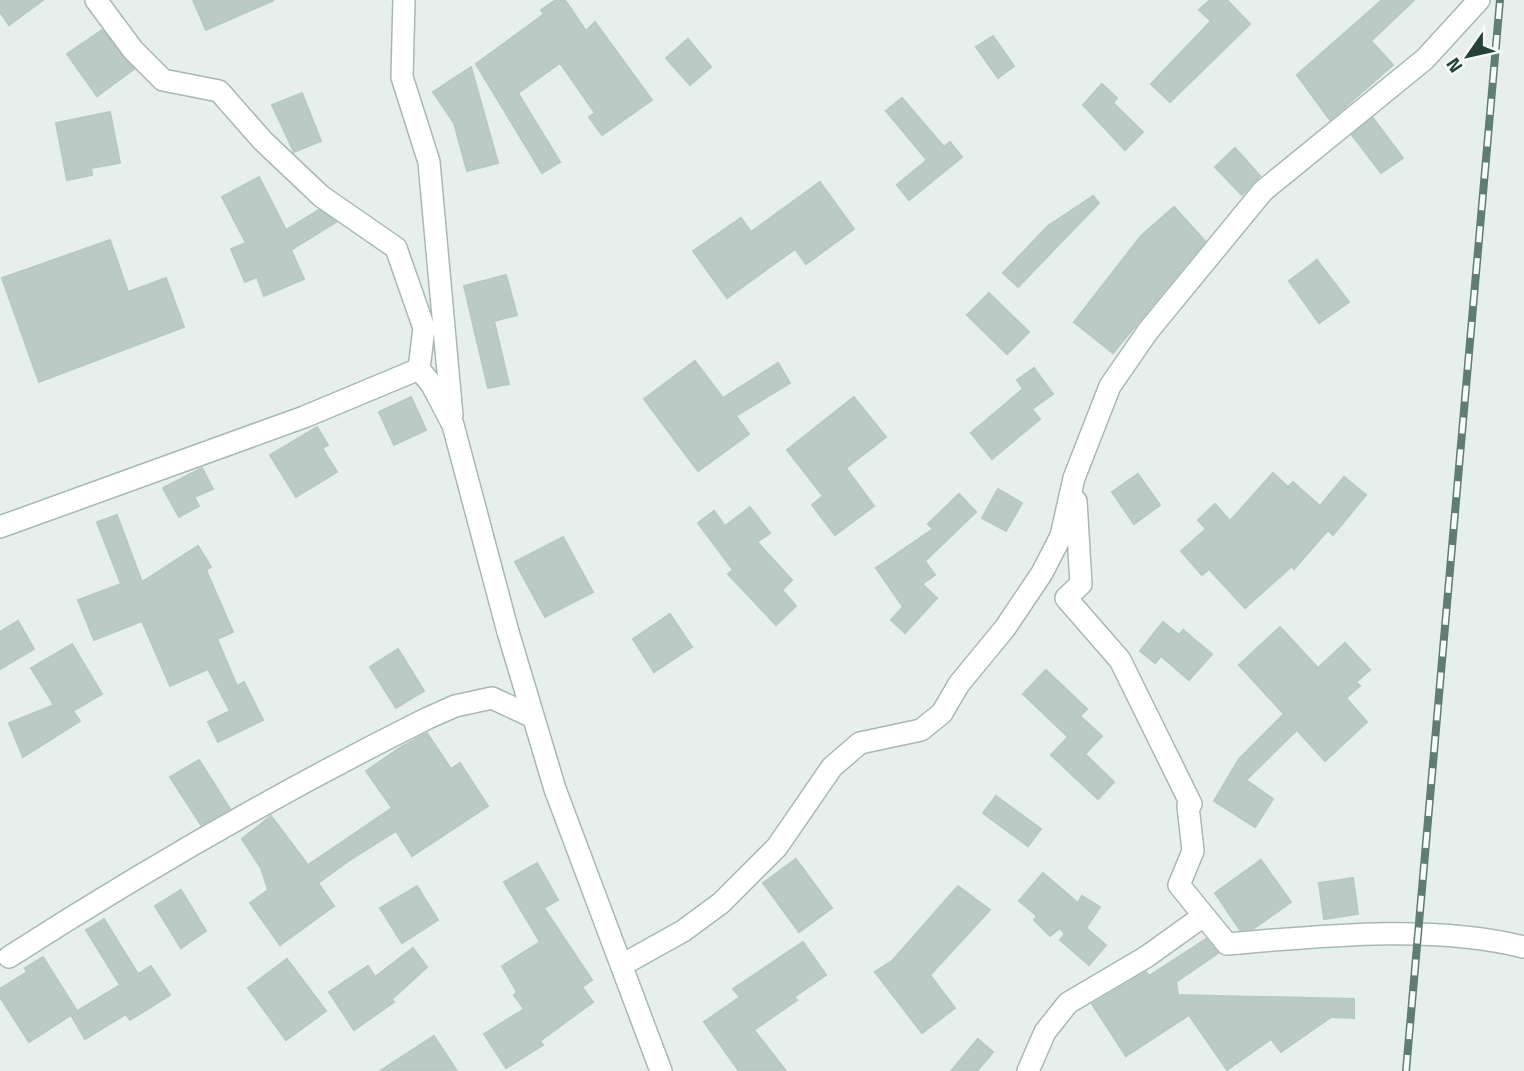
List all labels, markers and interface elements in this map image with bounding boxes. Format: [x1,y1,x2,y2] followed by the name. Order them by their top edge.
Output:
[1433,21,1503,91] north arrow
[1438,52,1469,79] text: N

